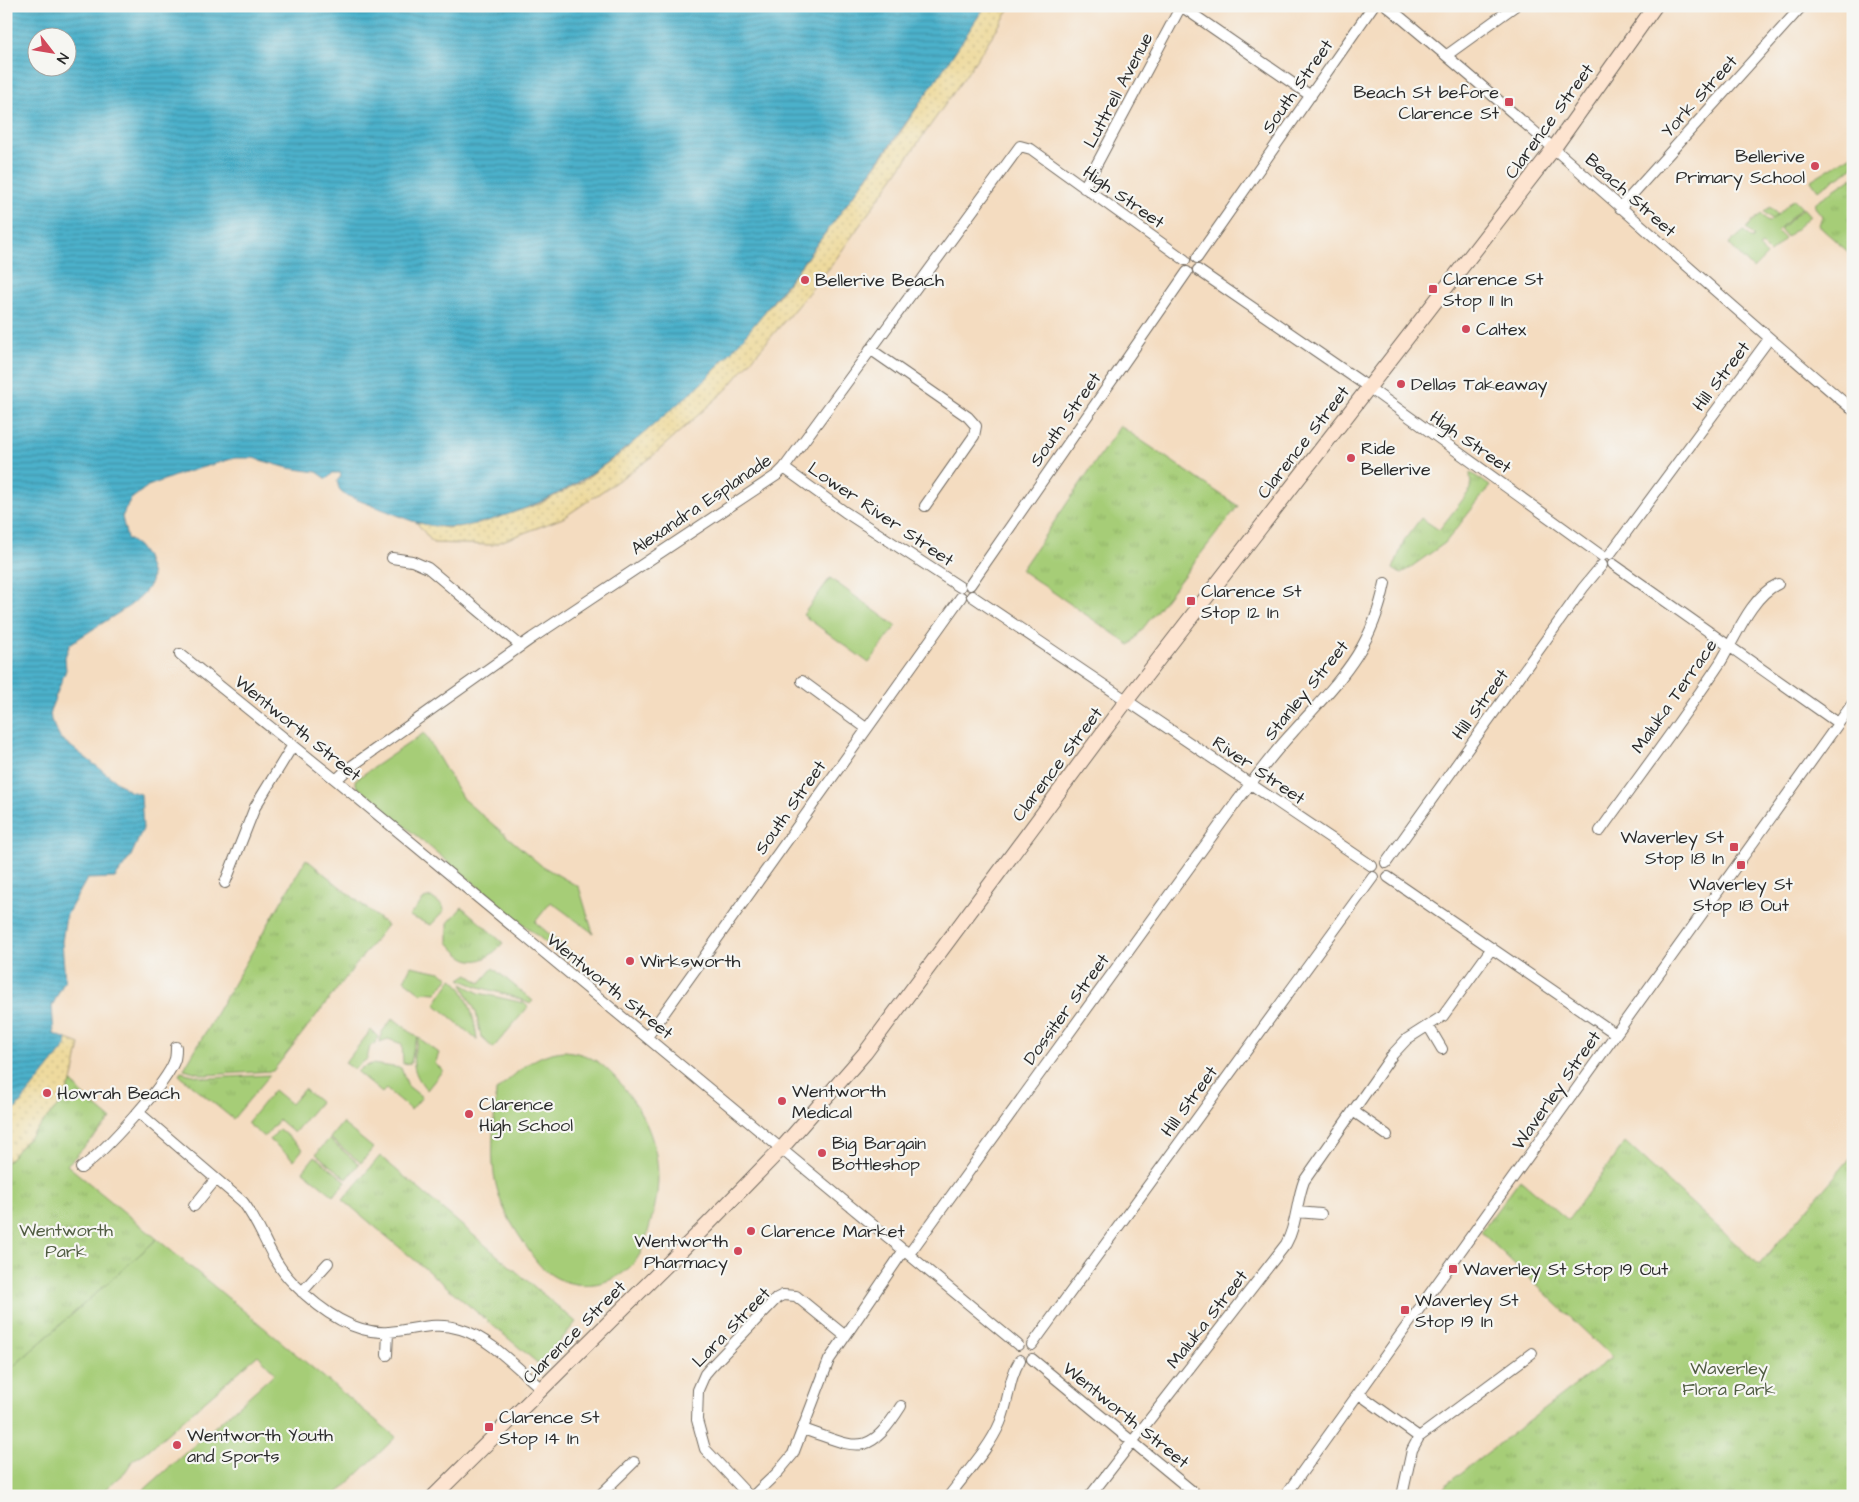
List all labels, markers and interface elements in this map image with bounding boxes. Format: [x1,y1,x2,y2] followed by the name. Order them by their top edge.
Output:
[28,28,78,78] north arrow
[1078,28,1159,152] street label: Luttrell Avenue
[1256,34,1340,138] street label: South Street
[51,49,73,67] text: N
[1655,49,1744,143] street label: York Street
[1499,58,1600,184] street label: Clarence Street
[1353,80,1500,126] place label: Beach St before Clarence St
[1503,96,1515,108] marker: Beach St before Clarence St
[1676,144,1805,191] place label: Bellerive Primary School
[1580,148,1682,244] street label: Beach Street
[1077,160,1170,236] street label: High Street
[1809,160,1821,172] marker: Bellerive Primary School
[1443,267,1544,313] place label: Clarence St Stop 11 In
[815,268,944,293] place label: Bellerive Beach
[799,274,811,286] marker: Bellerive Beach
[1427,283,1439,295] marker: Clarence St Stop 11 In
[1476,317,1527,342] place label: Caltex
[1460,323,1472,335] marker: Caltex
[1687,335,1756,417] street label: Hill Street
[1024,367,1108,471] street label: South Street
[1411,372,1548,398] place label: Dellas Takeaway
[1395,378,1407,390] marker: Dellas Takeaway
[1251,380,1356,504] street label: Clarence Street
[1424,405,1517,481] street label: High Street
[1361,436,1431,482] place label: Ride Bellerive
[626,448,777,561] street label: Alexandra Esplanade
[1345,452,1357,464] marker: Ride Bellerive
[803,456,959,573] street label: Lower River Street
[1201,579,1302,625] place label: Clarence St Stop 12 In
[1185,595,1197,607] marker: Clarence St Stop 12 In
[1258,634,1356,746] street label: Stanley Street
[1626,634,1723,759] street label: Maluka Terrace
[1446,663,1515,745] street label: Hill Street
[229,669,367,788] street label: Wentworth Street
[1006,701,1109,827] street label: Clarence Street
[1207,730,1311,811] street label: River Street
[749,755,833,859] street label: South Street
[1620,825,1725,871] place label: Waverley St Stop 18 In
[1728,841,1740,853] marker: Waverley St Stop 18 In
[1735,859,1747,871] marker: Waverley St Stop 18 Out
[1689,872,1794,918] place label: Waverley St Stop 18 Out
[541,927,679,1046] street label: Wentworth Street
[1017,948,1116,1070] street label: Dossiter Street
[640,949,741,974] place label: Wirksworth
[624,955,636,967] marker: Wirksworth
[1506,1025,1608,1155] street label: Waverley Street
[1155,1060,1224,1142] street label: Hill Street
[792,1079,886,1125] place label: Wentworth Medical
[57,1081,180,1106] place label: Howrah Beach
[41,1087,53,1099] marker: Howrah Beach
[479,1092,573,1139] place label: Clarence High School
[776,1095,788,1107] marker: Wentworth Medical
[463,1108,475,1120] marker: Clarence High School
[832,1131,926,1177] place label: Big Bargain Bottleshop
[816,1147,828,1159] marker: Big Bargain Bottleshop
[19,1218,113,1264] park label: Wentworth Park
[761,1219,906,1244] place label: Clarence Market
[745,1225,757,1237] marker: Clarence Market
[634,1229,728,1276] place label: Wentworth Pharmacy
[732,1245,744,1257] marker: Wentworth Pharmacy
[1463,1257,1669,1283] place label: Waverley St Stop 19 Out
[1447,1263,1459,1275] marker: Waverley St Stop 19 Out
[1161,1264,1254,1374] street label: Maluka Street
[517,1274,632,1390] street label: Clarence Street
[686,1281,777,1373] street label: Lara Street
[1415,1288,1519,1334] place label: Waverley St Stop 19 In
[1399,1304,1411,1316] marker: Waverley St Stop 19 In
[1057,1356,1195,1475] street label: Wentworth Street
[1682,1356,1776,1402] park label: Waverley Flora Park
[499,1405,600,1451] place label: Clarence St Stop 14 In
[483,1421,495,1433] marker: Clarence St Stop 14 In
[187,1423,333,1469] place label: Wentworth Youth and Sports
[171,1439,183,1451] marker: Wentworth Youth and Sports

